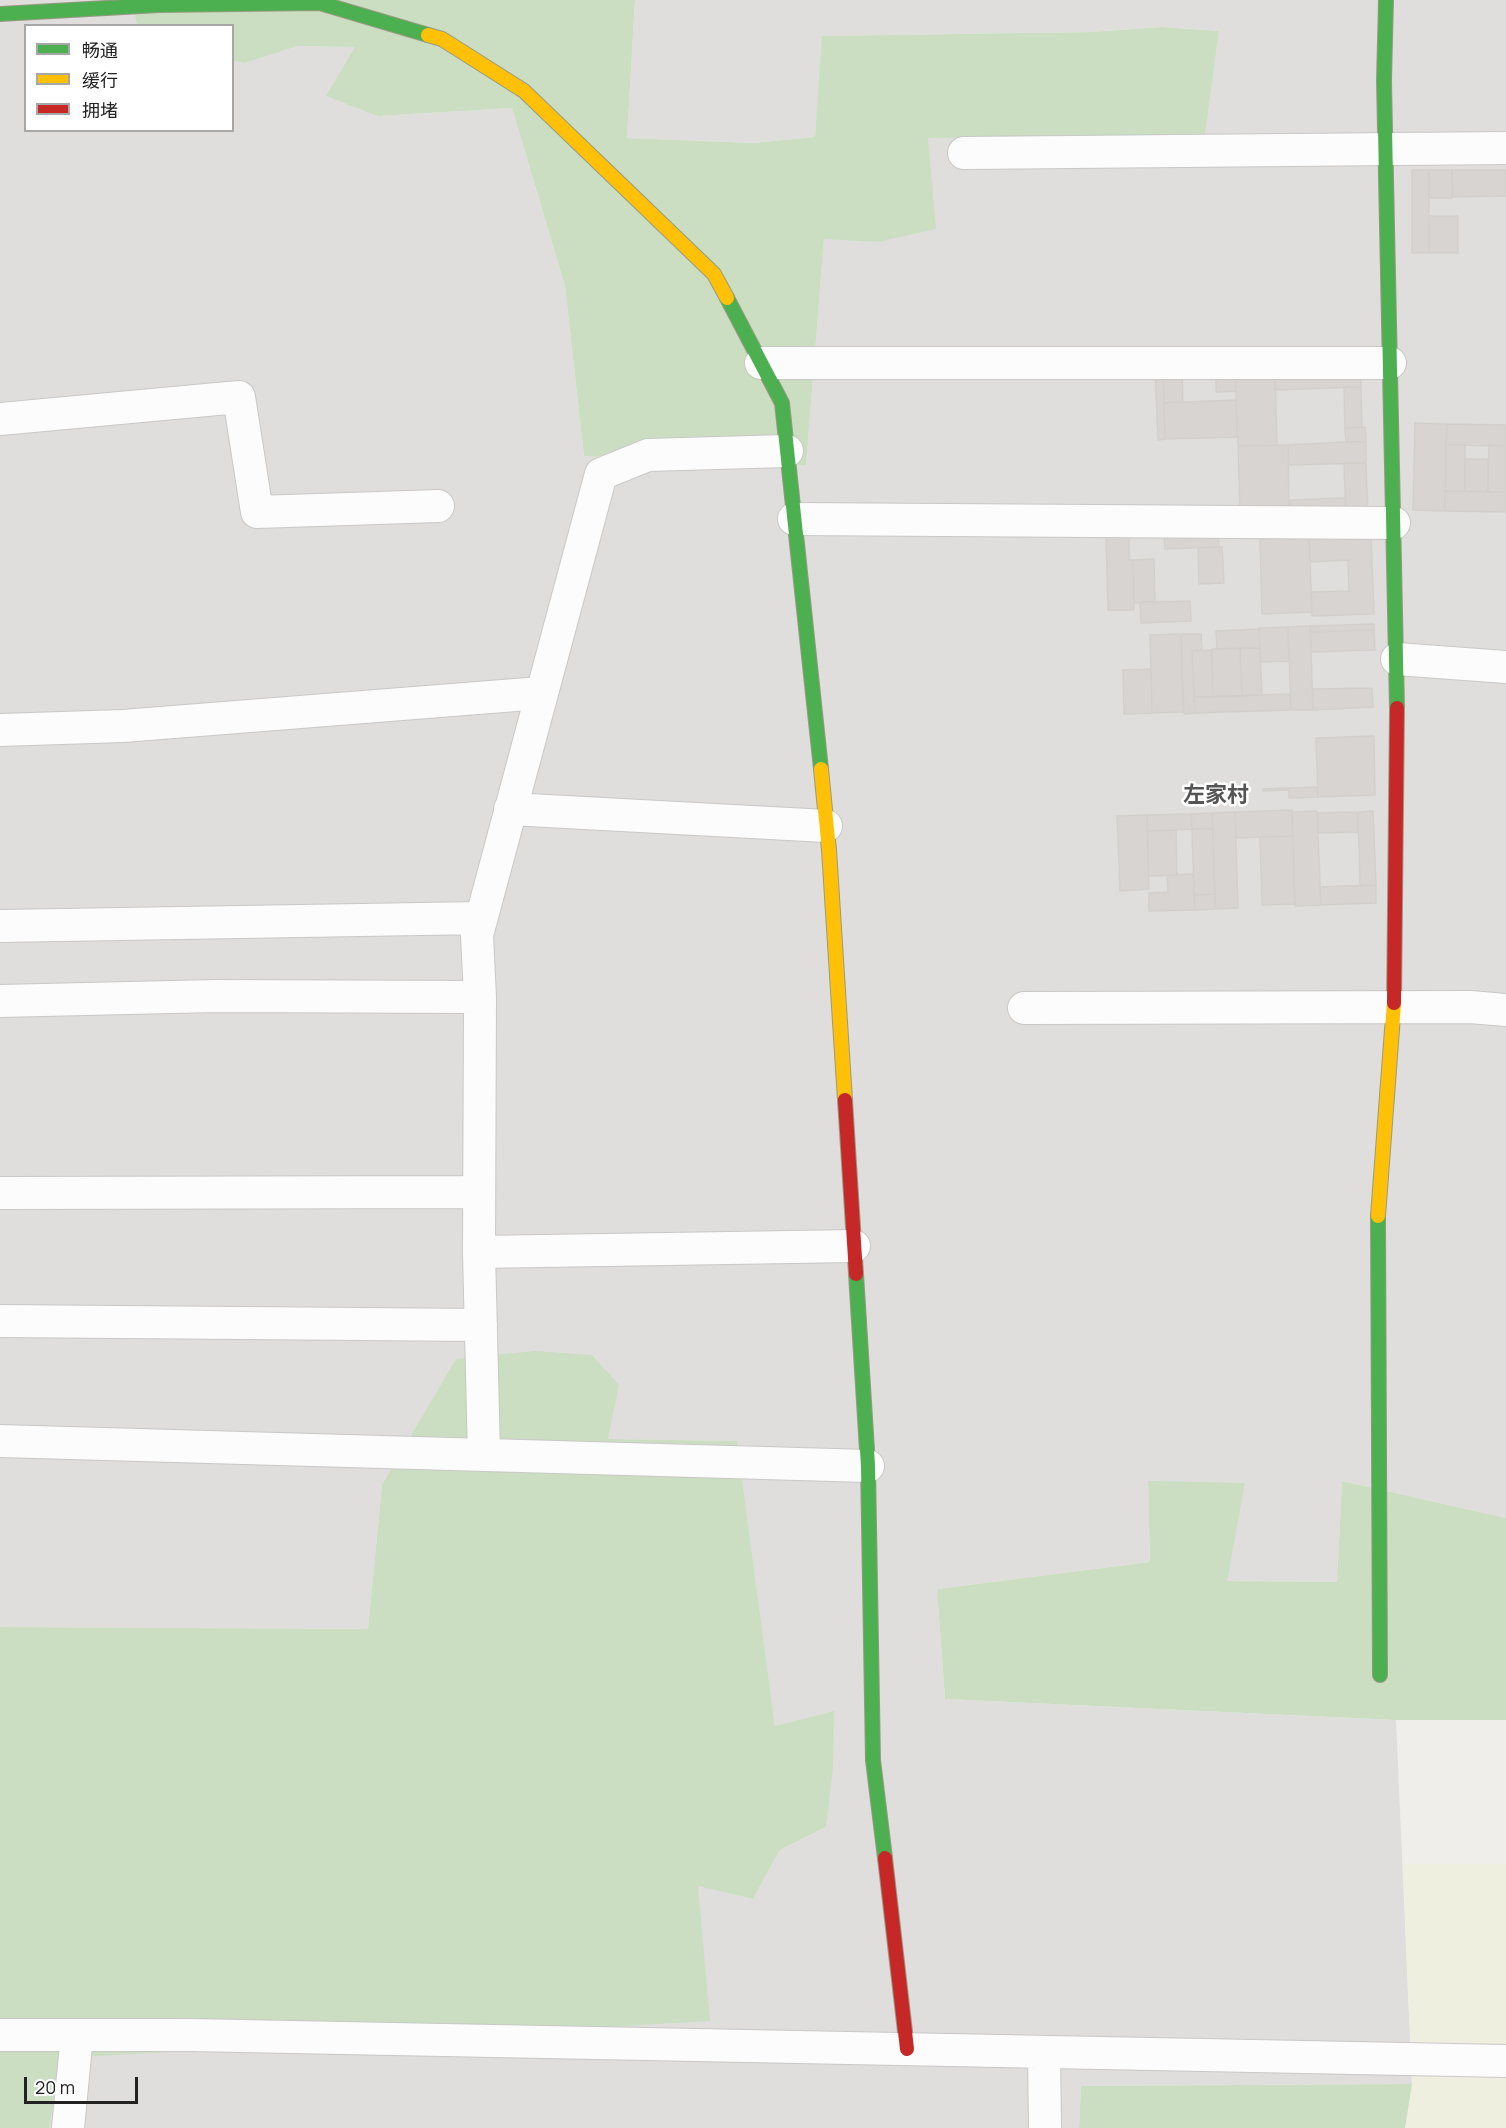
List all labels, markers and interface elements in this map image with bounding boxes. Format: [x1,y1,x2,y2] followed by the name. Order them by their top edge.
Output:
[24,24,234,132] legend
[82,38,118,62] text: 畅通
[82,68,118,92] text: 缓行
[82,98,118,122] text: 拥堵
[1183,783,1249,809] district label: 左家村
[27,2065,141,2103] scale bar
[35,2075,75,2099] text: 20 m

